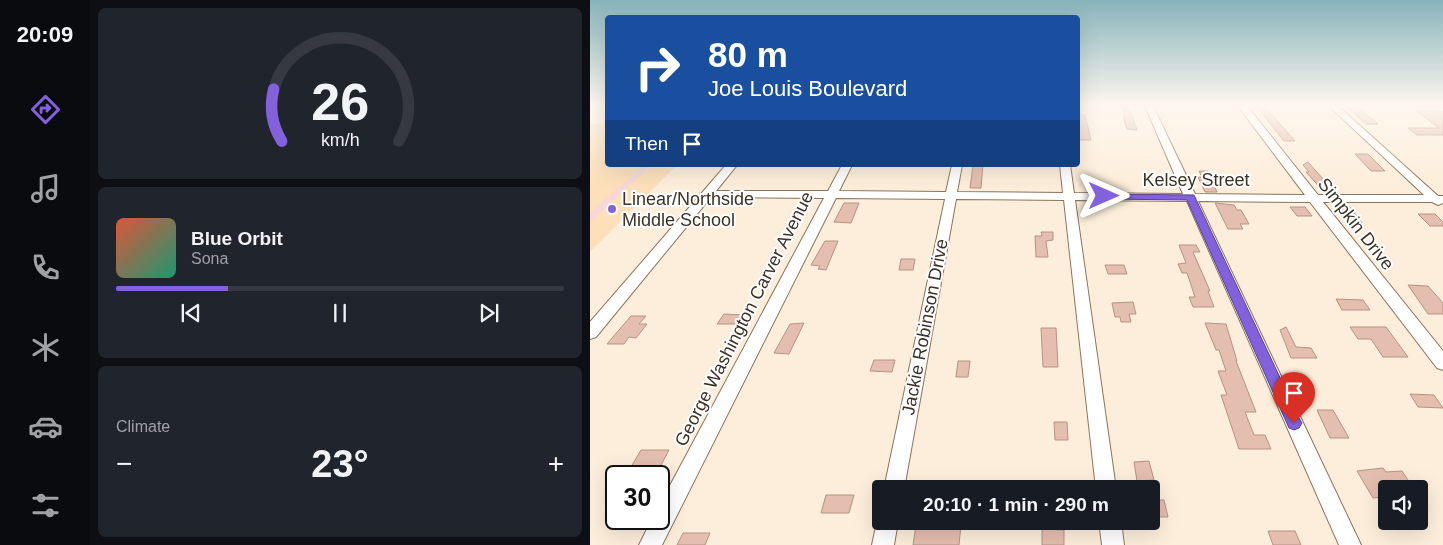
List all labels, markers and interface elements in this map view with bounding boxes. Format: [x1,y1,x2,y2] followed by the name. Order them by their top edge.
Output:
[17,22,73,47] text: 20:09
[625,35,690,100] icon: right
[708,35,788,74] text: 80 m
[311,73,369,131] text: 26
[708,76,907,101] text: Joe Louis Boulevard
[28,92,63,127] icon: directions
[321,130,359,150] text: km/h
[678,130,706,158] icon: arrive
[625,133,668,154] text: Then
[1077,169,1129,221] position arrow
[1142,170,1250,190] street label: Kelsey Street
[28,171,63,206] icon: music
[1314,174,1398,274] street label: Simpkin Drive
[671,188,817,450] street label: George Washington Carver Avenue
[622,189,754,230] place label: Linear/Northside Middle School
[606,203,618,215] marker: Linear/Northside Middle School
[191,228,283,249] text: Blue Orbit
[898,237,952,417] street label: Jackie Robinson Drive
[28,250,63,285] icon: phone
[191,250,228,267] text: Sona
[177,299,205,327] icon: previous
[326,299,354,327] icon: pause
[475,299,503,327] icon: next
[28,330,63,365] icon: climate
[1273,372,1315,423] pin
[1280,379,1308,407] icon: arrive
[28,409,63,444] icon: car
[116,418,170,435] text: Climate
[311,443,369,485] text: 23°
[116,448,132,479] text: −
[548,448,564,479] text: +
[605,465,670,530] speed limit sign: 30
[1378,480,1428,530] map controls
[1378,480,1428,530] button: sound
[28,488,63,523] icon: filters
[923,494,1109,515] text: 20:10 · 1 min · 290 m

